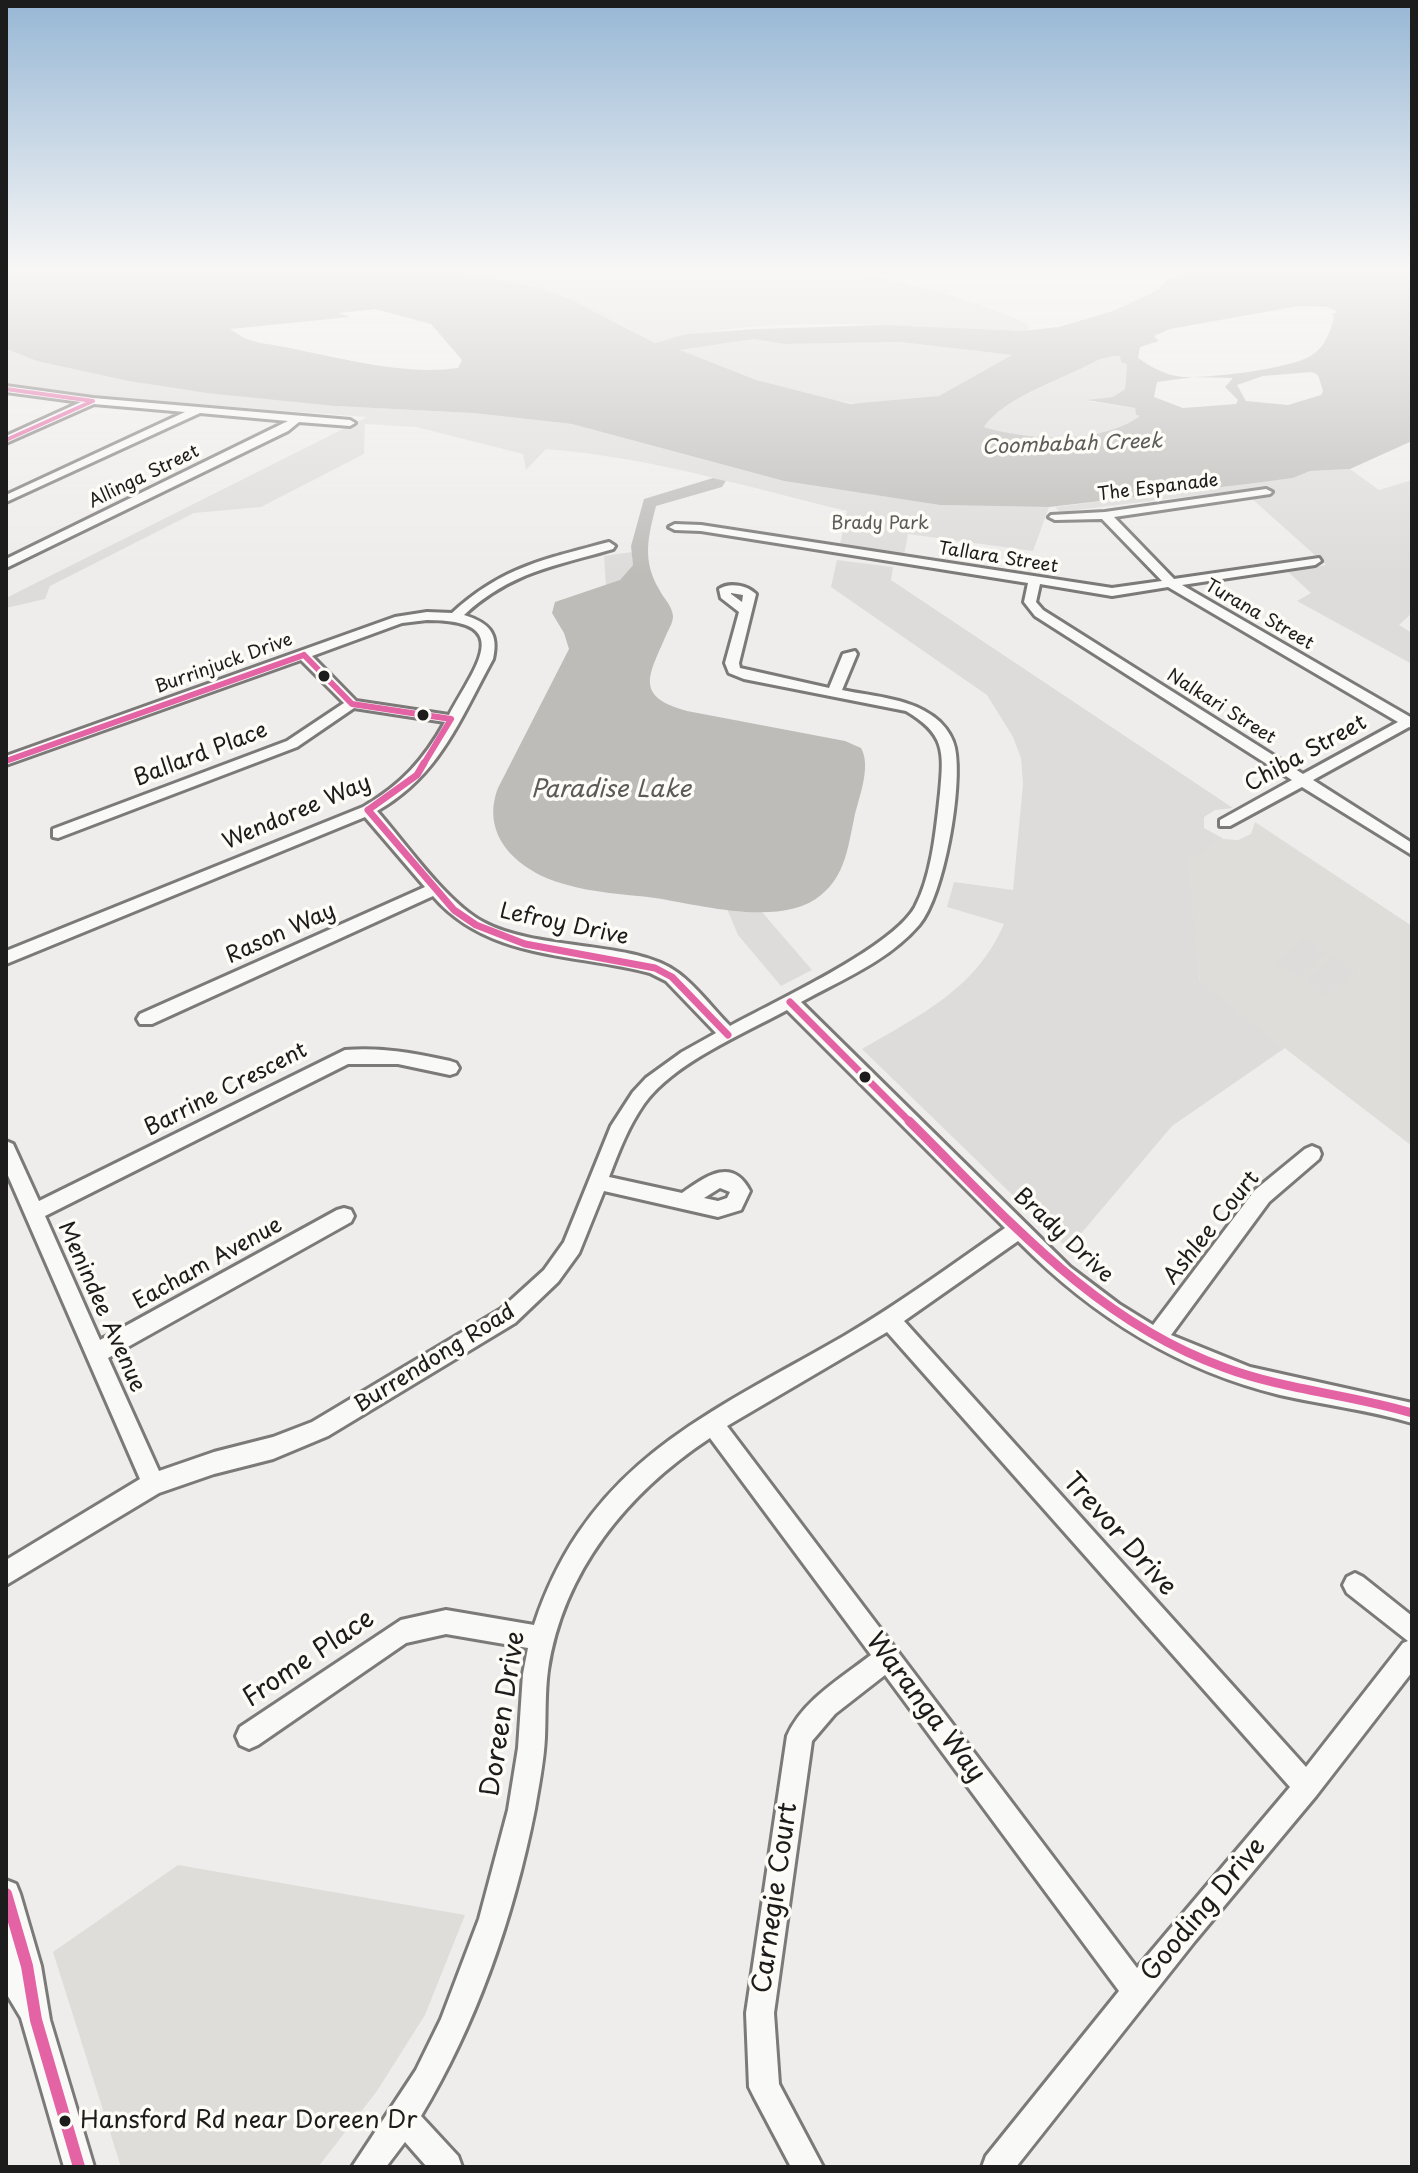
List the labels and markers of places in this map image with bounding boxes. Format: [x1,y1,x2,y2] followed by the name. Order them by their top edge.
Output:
[316,668,332,684] unlabelled marker
[415,707,431,723] unlabelled marker
[857,1069,873,1085] unlabelled marker
[80,2107,417,2135] place label: Hansford Rd near Doreen Dr
[57,2113,73,2129] marker: Hansford Rd near Doreen Dr

